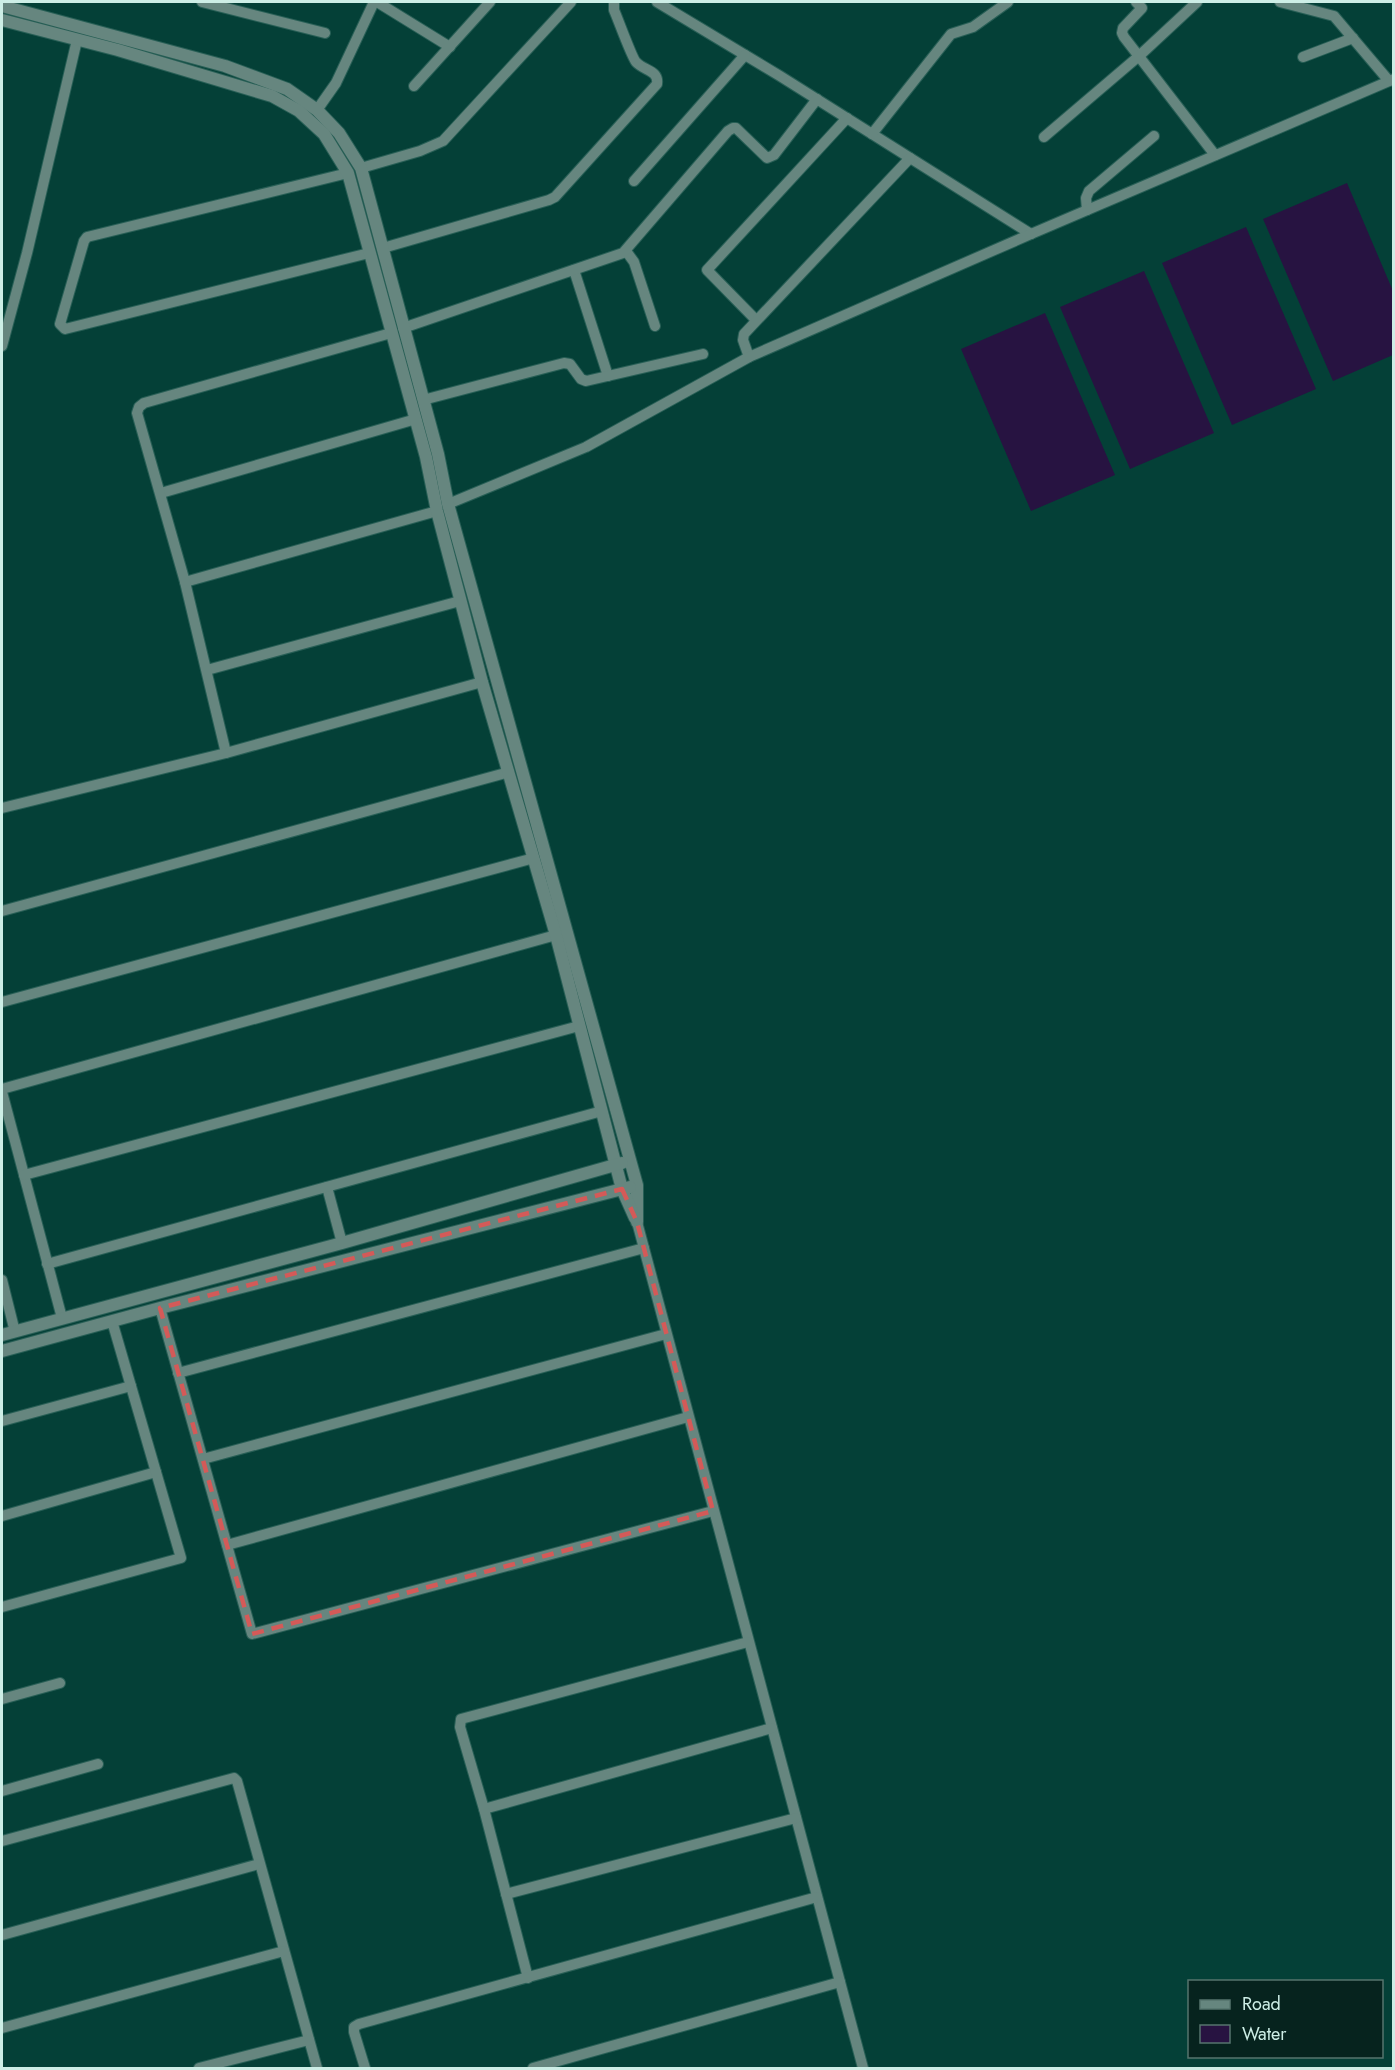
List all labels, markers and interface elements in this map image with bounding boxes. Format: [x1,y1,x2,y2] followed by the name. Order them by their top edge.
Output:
[1188,1980,1383,2058] legend
[1242,1991,1281,2017] text: Road
[1242,2021,1287,2047] text: Water

